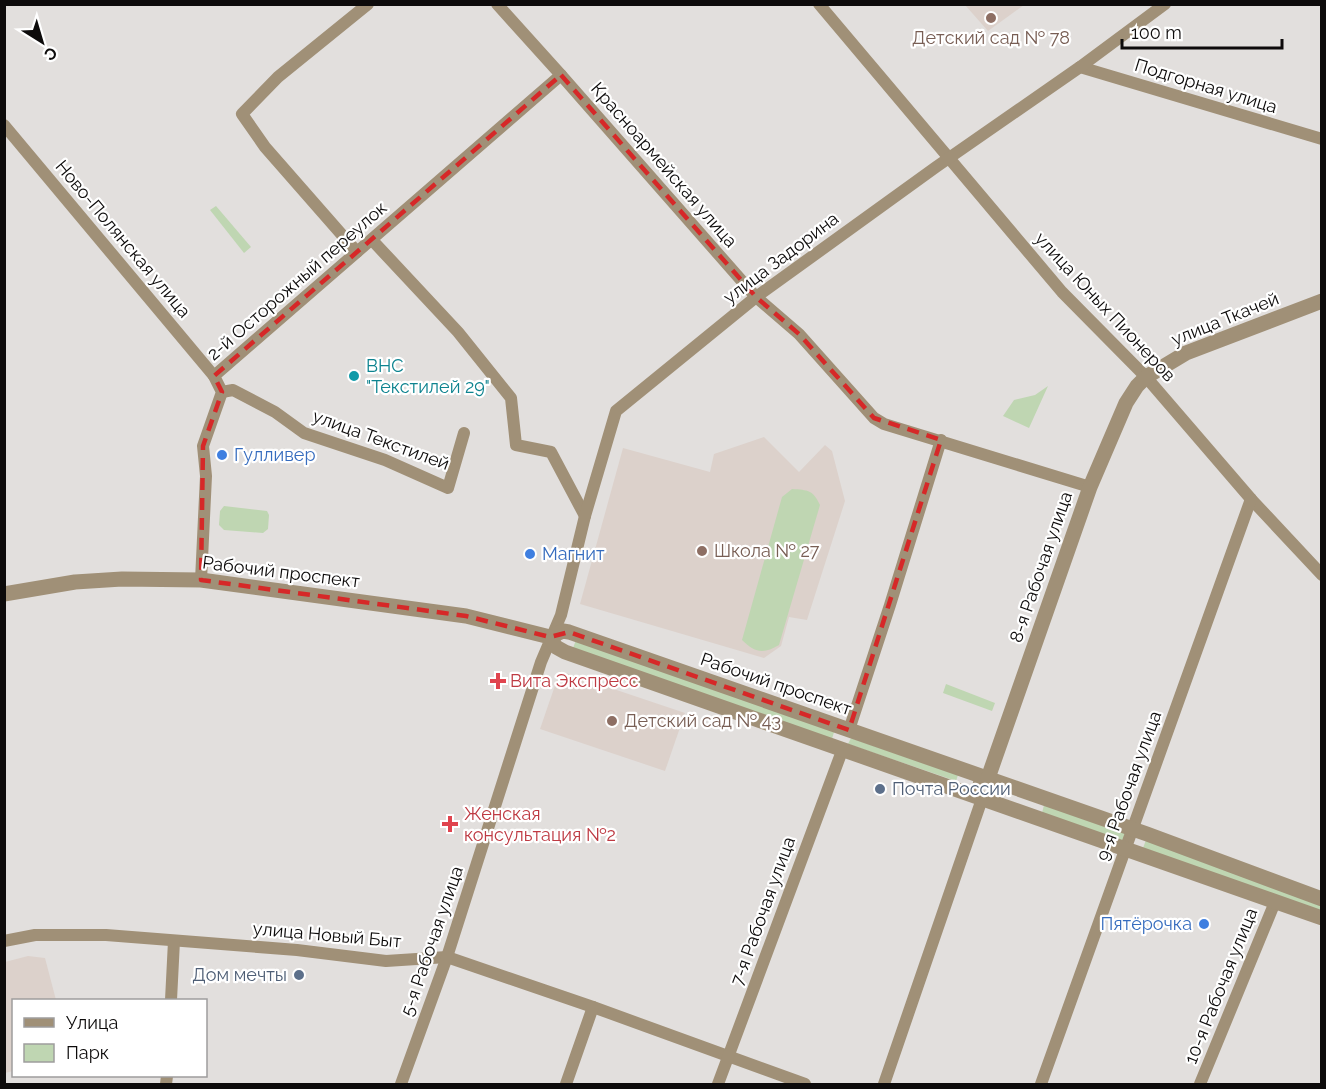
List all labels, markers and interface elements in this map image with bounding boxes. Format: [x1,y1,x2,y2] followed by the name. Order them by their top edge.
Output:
[984,11,998,25] marker: Детский сад № 78
[12,12,72,72] north arrow
[1122,12,1282,50] scale bar
[1131,22,1182,43] text: 100 m
[912,27,1070,48] place label: Детский сад № 78
[41,43,61,64] text: С
[1132,54,1280,117] street label: Подгорная улица
[587,78,742,251] street label: Красноармейская улица
[51,156,195,322] street label: Ново-Полянская улица
[203,197,391,364] street label: 2-й Осторожный переулок
[719,208,842,308] street label: улица Задорина
[1031,228,1180,386] street label: улица Юных Пионеров
[1168,287,1282,350] street label: улица Ткачей
[366,355,490,397] place label: ВНС "Текстилей 29"
[347,369,361,383] marker: ВНС "Текстилей 29"
[310,405,452,474] street label: улица Текстилей
[234,444,316,465] place label: Гулливер
[215,448,229,462] marker: Гулливер
[1005,489,1076,645] street label: 8-я Рабочая улица
[714,540,820,561] place label: Школа № 27
[542,543,605,564] place label: Магнит
[695,544,709,558] marker: Школа № 27
[523,547,537,561] marker: Магнит
[201,551,361,592] street label: Рабочий проспект
[698,648,855,719] street label: Рабочий проспект
[510,670,639,691] place label: Вита Экспресс
[491,674,505,688] marker: Вита Экспресс
[1092,708,1165,864] street label: 9-я Рабочая улица
[624,710,781,731] place label: Детский сад № 43
[605,714,619,728] marker: Детский сад № 43
[892,778,1011,799] place label: Почта России
[873,782,887,796] marker: Почта России
[464,803,616,845] place label: Женская консультация №2
[441,815,459,833] marker: Женская консультация №2
[726,834,799,988] street label: 7-я Рабочая улица
[396,863,467,1019] street label: 5-я Рабочая улица
[1180,905,1261,1067] street label: 10-я Рабочая улица
[1100,913,1192,934] place label: Пятёрочка
[1197,917,1211,931] marker: Пятёрочка
[252,918,403,951] street label: улица Новый Быт
[192,964,287,985] place label: Дом мечты
[292,968,306,982] marker: Дом мечты
[12,999,207,1077] legend
[66,1012,118,1033] text: Улица
[66,1042,109,1063] text: Парк

